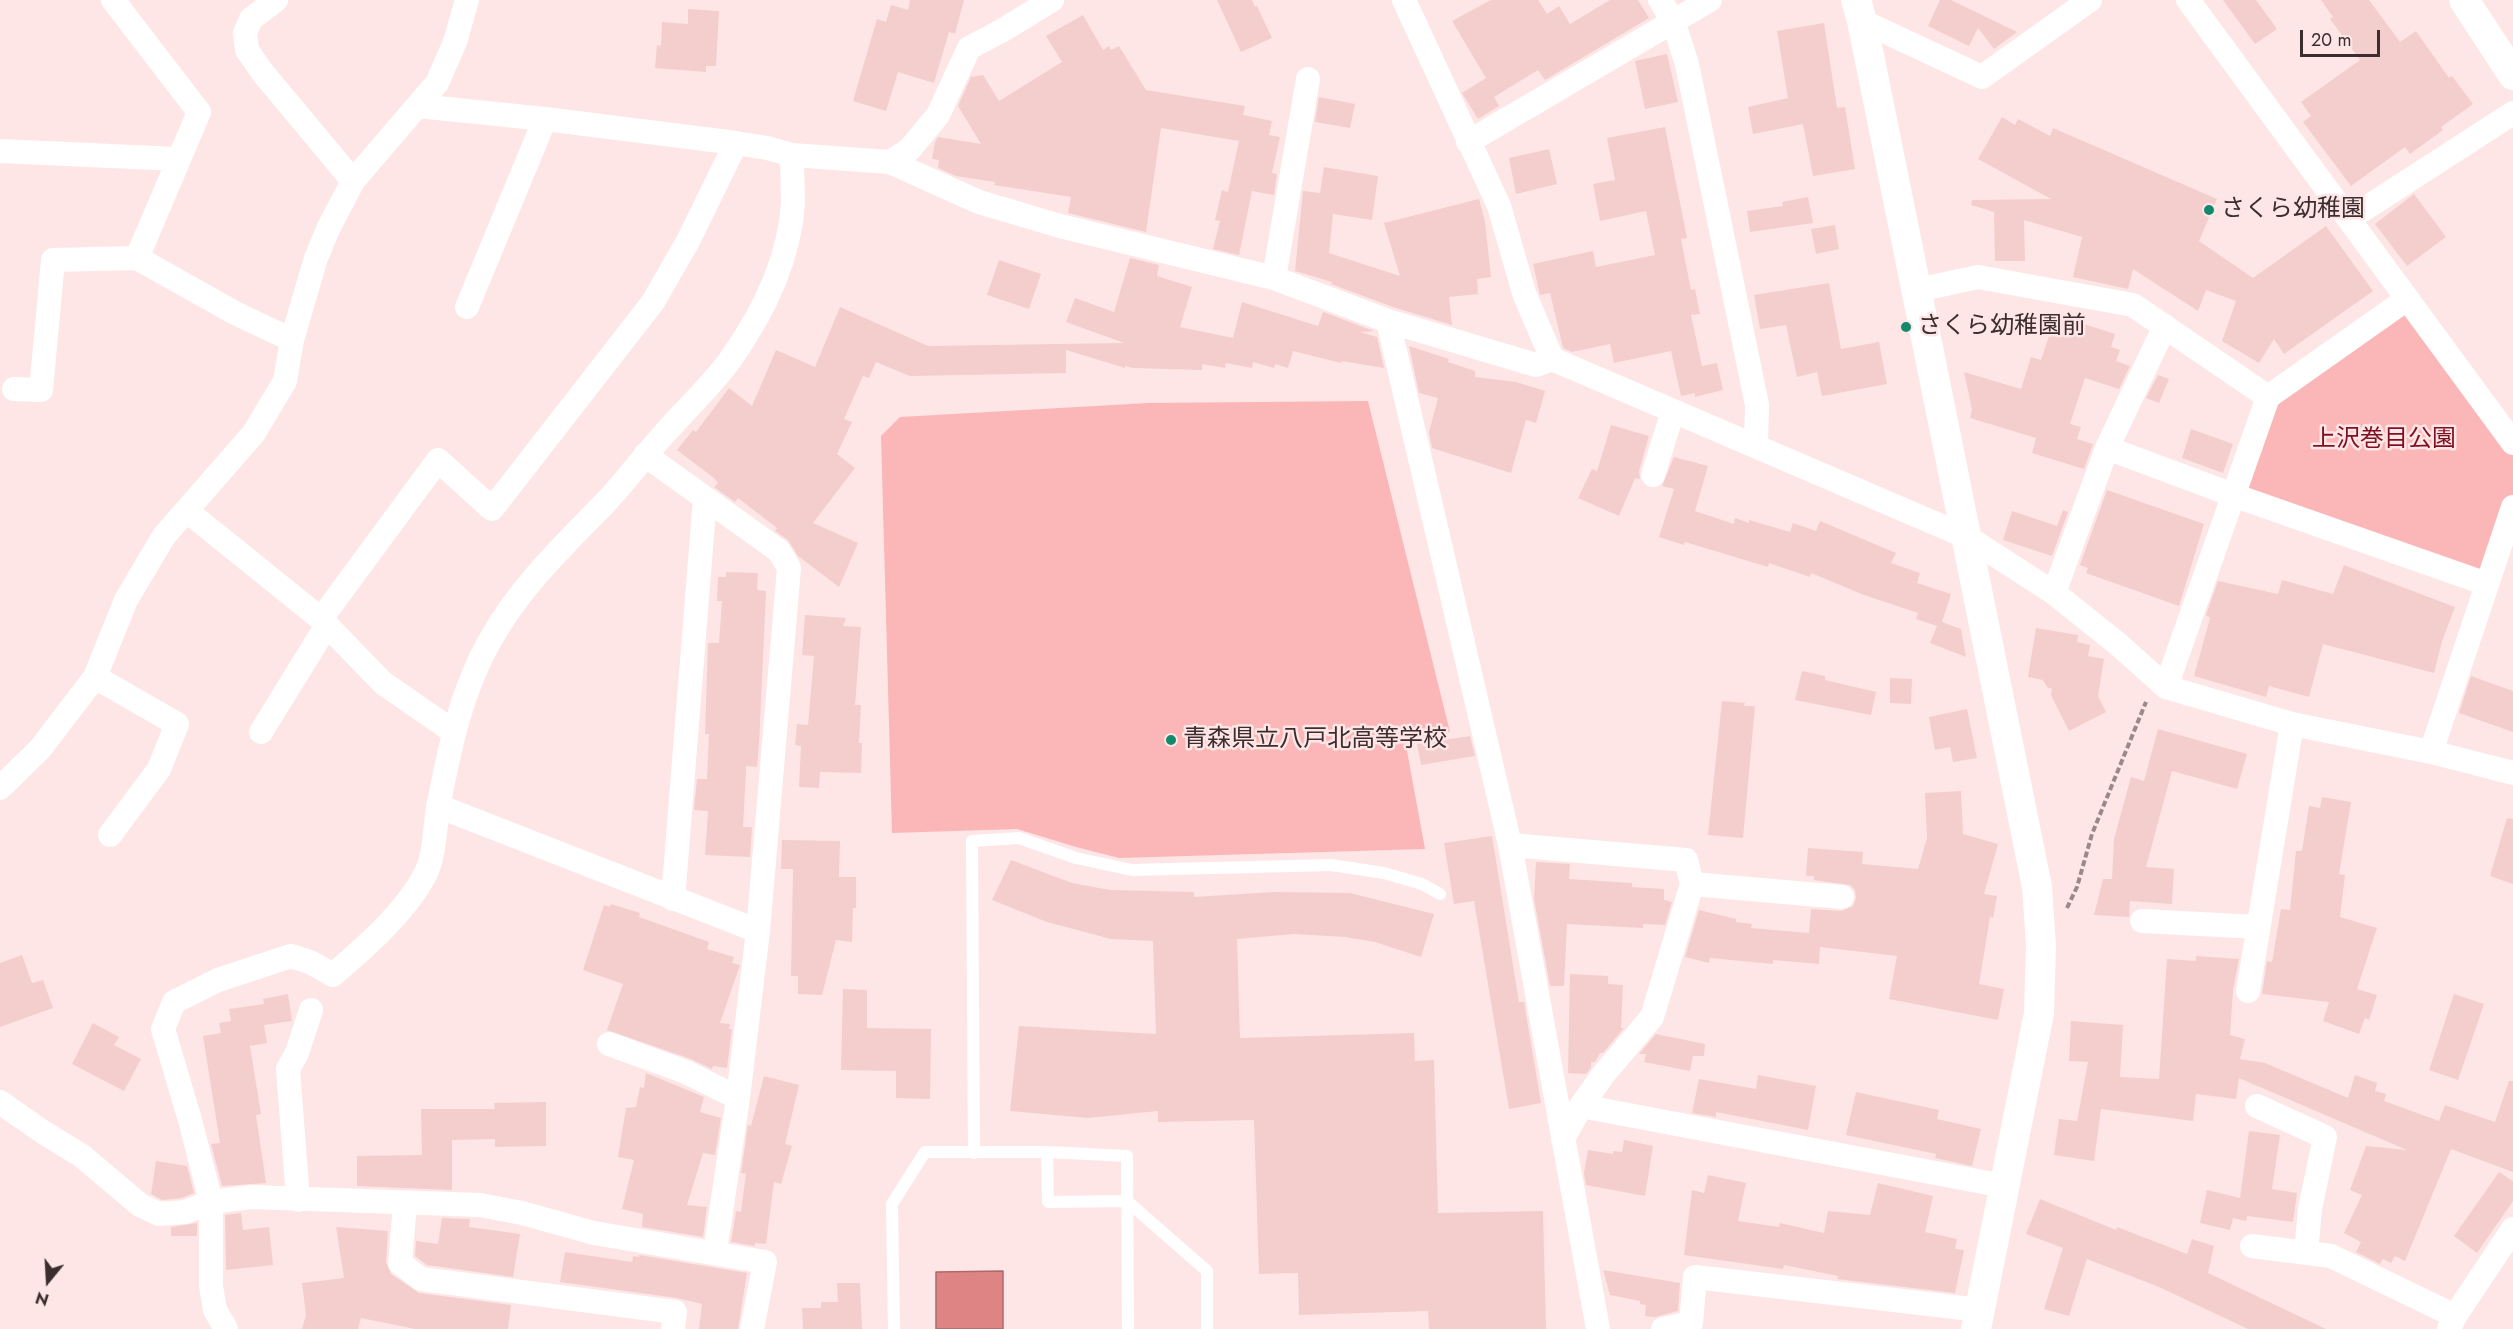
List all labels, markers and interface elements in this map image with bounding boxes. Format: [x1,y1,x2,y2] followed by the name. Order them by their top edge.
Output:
[2303,18,2382,56] scale bar
[2311,27,2351,53] text: 20 m
[2221,196,2365,224] place label: さくら幼稚園
[2202,203,2216,217] marker: さくら幼稚園
[1918,313,2086,341] place label: さくら幼稚園前
[1899,320,1913,334] marker: さくら幼稚園前
[2312,426,2456,454] park label: 上沢巻目公園
[1183,726,1447,754] place label: 青森県立八戸北高等学校
[1164,733,1178,747] marker: 青森県立八戸北高等学校
[18,1251,78,1311] north arrow
[33,1286,52,1311] text: N

